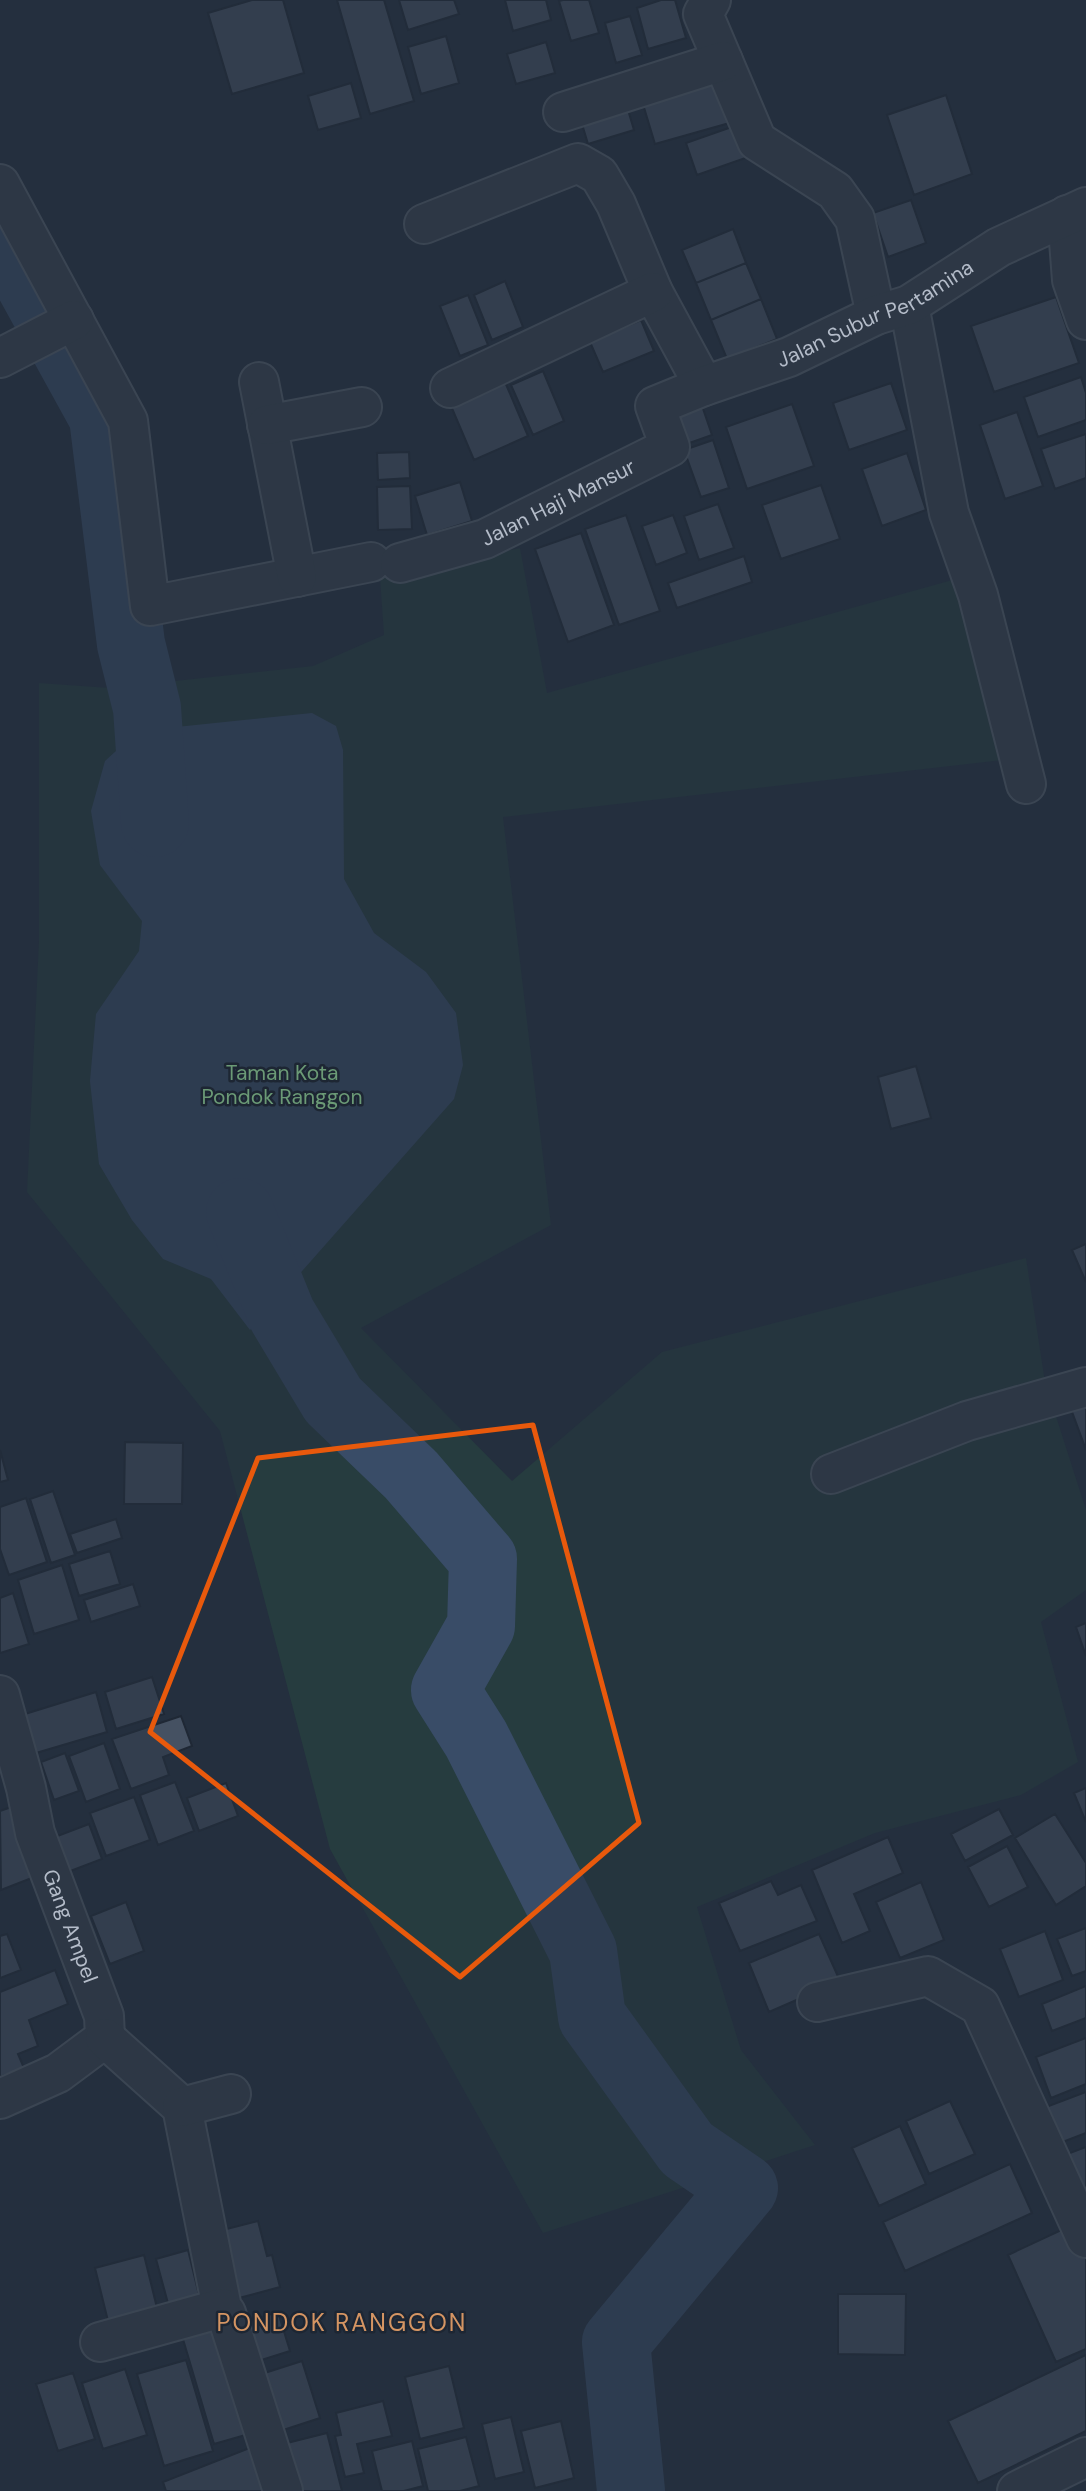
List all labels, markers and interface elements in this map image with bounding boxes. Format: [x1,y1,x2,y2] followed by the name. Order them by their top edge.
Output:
[773,253,979,374] street label: Jalan Subur Pertamina
[476,452,640,553] street label: Jalan Haji Mansur
[201,1059,363,1111] park label: Taman Kota Pondok Ranggon
[36,1865,104,1987] street label: Gang Ampel
[217,2307,467,2338] district label: PONDOK RANGGON

